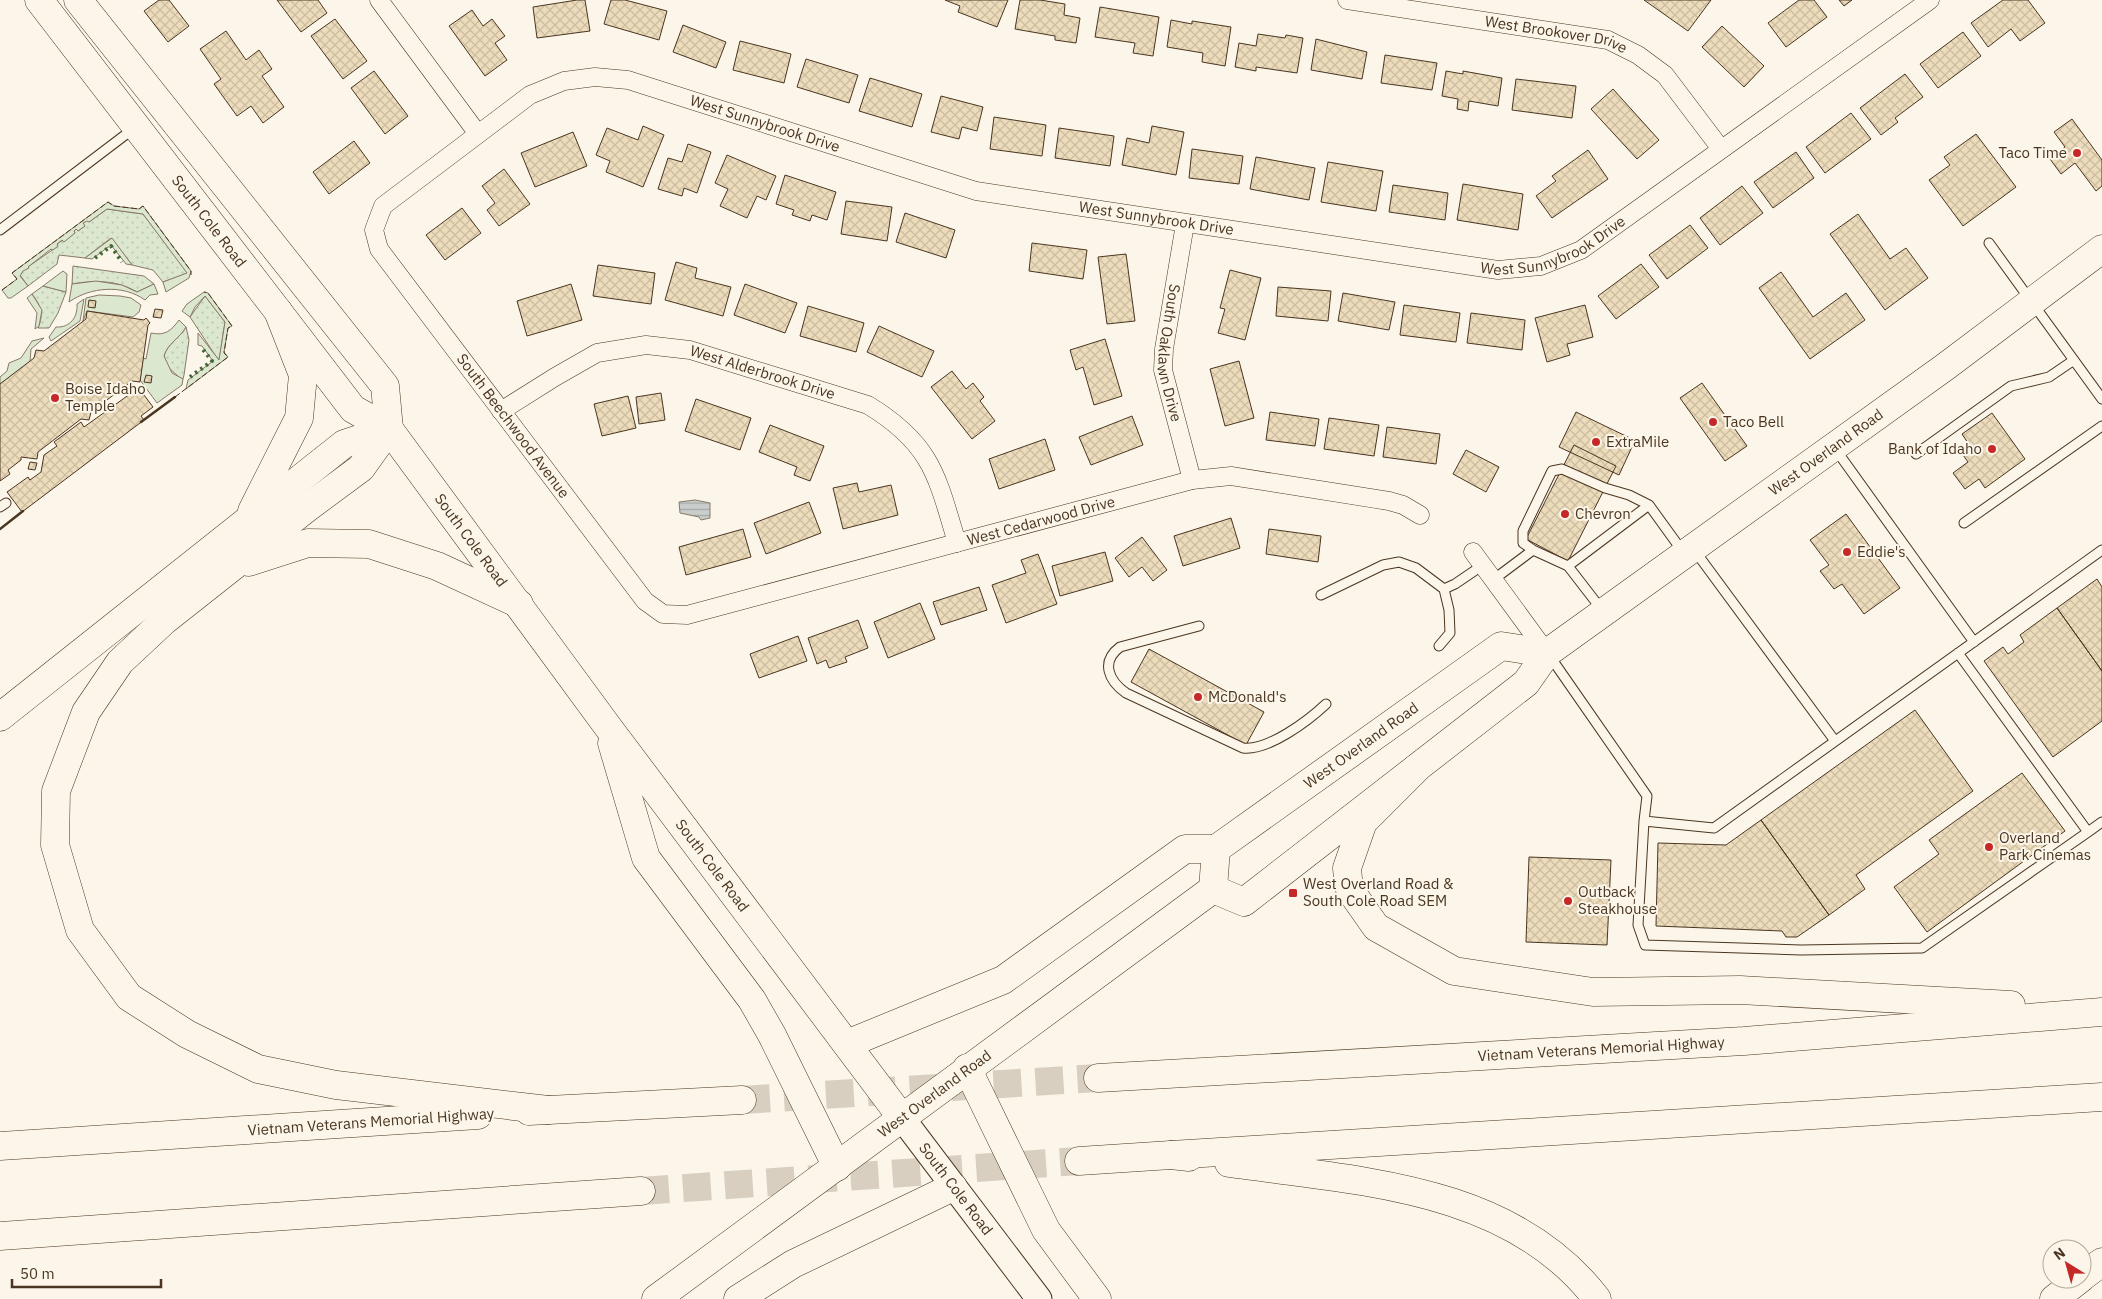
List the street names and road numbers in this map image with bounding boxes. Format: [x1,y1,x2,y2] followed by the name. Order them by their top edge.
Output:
[1484,11,1631,57] street label: West Brookover Drive
[688,90,842,156] street label: West Sunnybrook Drive
[168,171,251,271] street label: South Cole Road
[1078,197,1235,239] street label: West Sunnybrook Drive
[1479,211,1629,279] street label: West Sunnybrook Drive
[1153,283,1186,424] street label: South Oaklawn Drive
[688,341,838,403] street label: West Alderbrook Drive
[453,350,574,502] street label: South Beechwood Avenue
[1765,404,1887,500] street label: West Overland Road
[431,490,512,590] street label: South Cole Road
[965,492,1117,549] street label: West Cedarwood Drive
[1300,698,1422,792] street label: West Overland Road
[672,815,754,915] street label: South Cole Road
[1477,1032,1726,1065] street label: Vietnam Veterans Memorial Highway
[874,1045,995,1142] street label: West Overland Road
[247,1103,495,1140] street label: Vietnam Veterans Memorial Highway
[915,1139,997,1239] street label: South Cole Road

